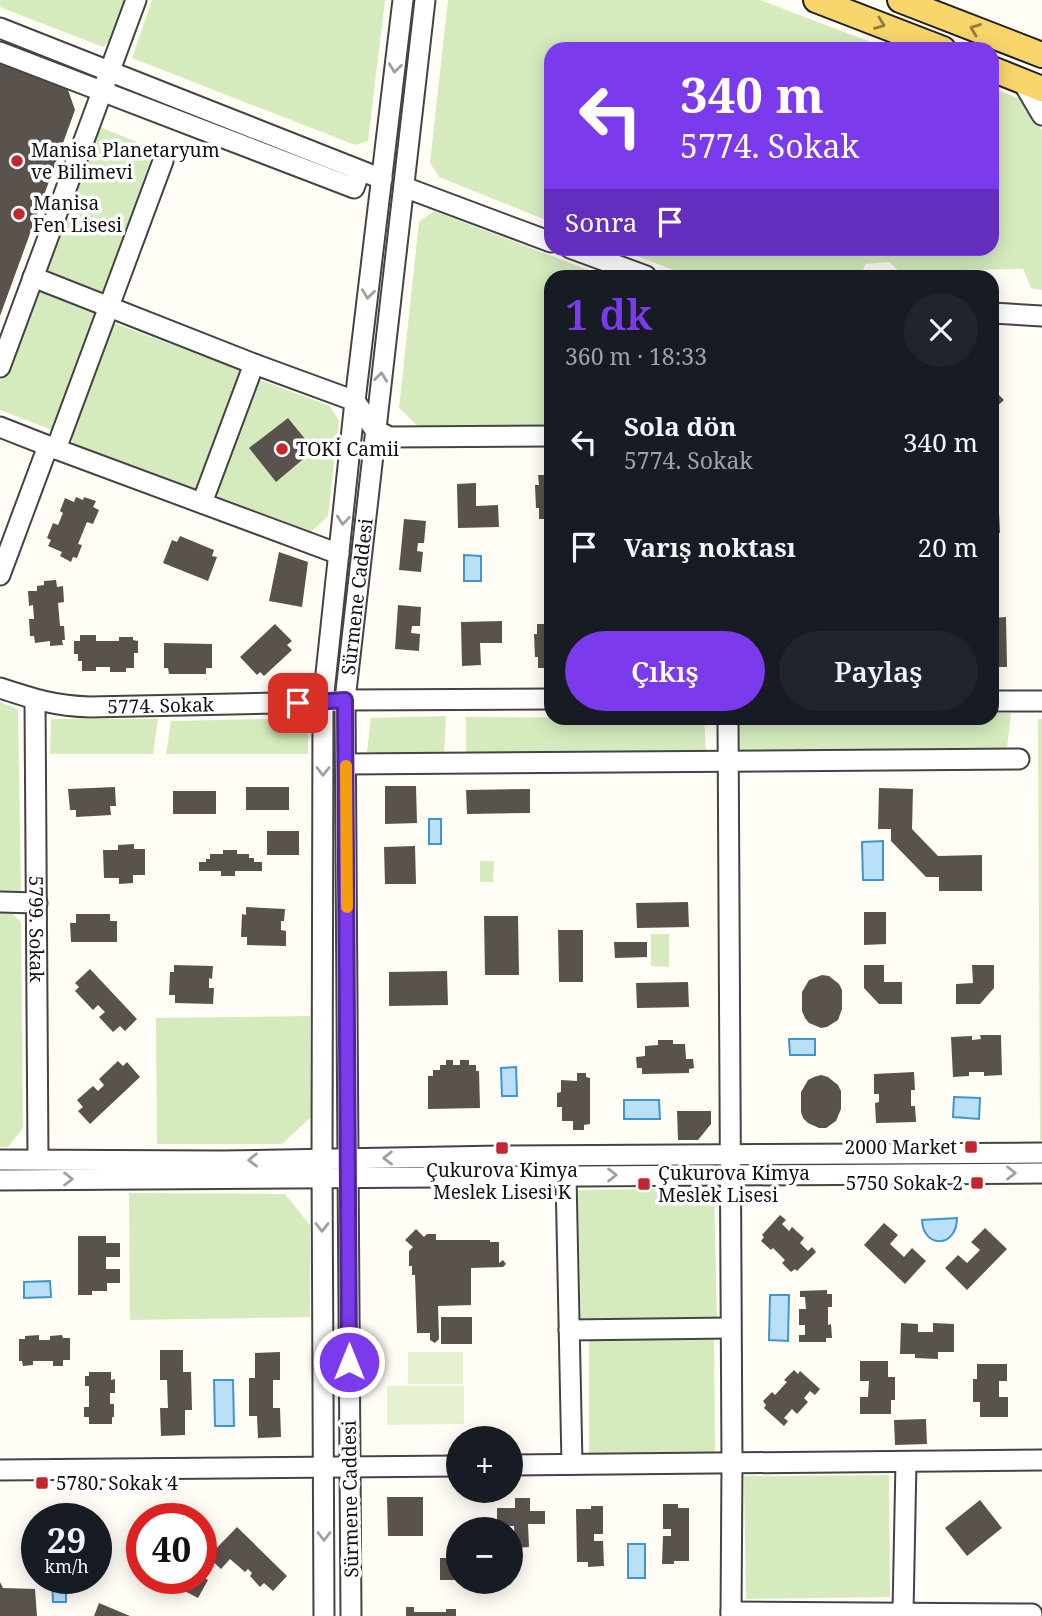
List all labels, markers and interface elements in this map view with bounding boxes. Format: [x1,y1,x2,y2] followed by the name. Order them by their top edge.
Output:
[873,16,885,30] one-way arrow
[969,24,981,38] one-way arrow
[680,61,824,127] text: 340 m
[387,62,402,74] one-way arrow
[565,70,656,161] icon: left
[680,124,859,167] text: 5774. Sokak
[31,137,220,185] place label: Manisa Planetaryum ve Bilimevi
[9,153,25,169] marker: Manisa Planetaryum ve Bilimevi
[33,190,122,238] place label: Manisa Fen Lisesi
[651,203,689,241] icon: arrive
[565,204,637,240] text: Sonra
[11,206,27,222] marker: Manisa Fen Lisesi
[565,285,652,342] text: 1 dk
[361,288,376,300] one-way arrow
[904,293,978,367] button: close
[565,340,707,372] text: 360 m · 18:33
[374,371,389,383] one-way arrow
[624,408,737,444] text: Sola dön
[565,423,603,461] icon: left
[903,424,978,460] text: 340 m
[296,436,399,462] place label: TOKİ Camii
[274,441,290,457] marker: TOKİ Camii
[624,444,753,476] text: 5774. Sokak
[336,515,351,526] one-way arrow
[335,517,379,676] street label: Sürmene Caddesi
[565,528,603,566] icon: arrive
[624,529,796,565] text: Varış noktası
[918,529,978,565] text: 20 m
[565,631,765,711] button: Çıkış
[779,631,978,711] button: Paylaş
[268,673,328,733] pin
[279,684,317,722] icon: arrive
[107,691,215,720] street label: 5774. Sokak
[315,766,331,777] one-way arrow
[23,876,50,983] street label: 5799. Sokak
[845,1134,957,1160] place label: 2000 Market
[963,1139,979,1155] marker: 2000 Market
[494,1140,510,1156] marker: Çukurova Kimya Meslek Lisesi K
[383,1150,393,1166] one-way arrow
[248,1152,258,1168] one-way arrow
[426,1157,578,1205] place label: Çukurova Kimya Meslek Lisesi K
[658,1160,810,1208] place label: Çukurova Kimya Meslek Lisesi
[1006,1165,1017,1181] one-way arrow
[607,1167,618,1183] one-way arrow
[846,1170,963,1196] place label: 5750 Sokak 2
[63,1171,74,1187] one-way arrow
[969,1175,985,1191] marker: 5750 Sokak 2
[636,1176,652,1192] marker: Çukurova Kimya Meslek Lisesi
[314,1222,330,1233] one-way arrow
[312,1325,386,1399] position arrow
[336,1420,364,1578] street label: Sürmene Caddesi
[446,1426,523,1594] map controls
[446,1426,523,1503] button: +
[56,1470,178,1496] place label: 5780. Sokak 4
[34,1475,50,1491] marker: 5780. Sokak 4
[126,1503,217,1594] speed limit sign: 40
[47,1516,86,1563] text: 29
[446,1517,523,1594] button: −
[316,1531,332,1542] one-way arrow
[44,1554,89,1578] text: km/h

